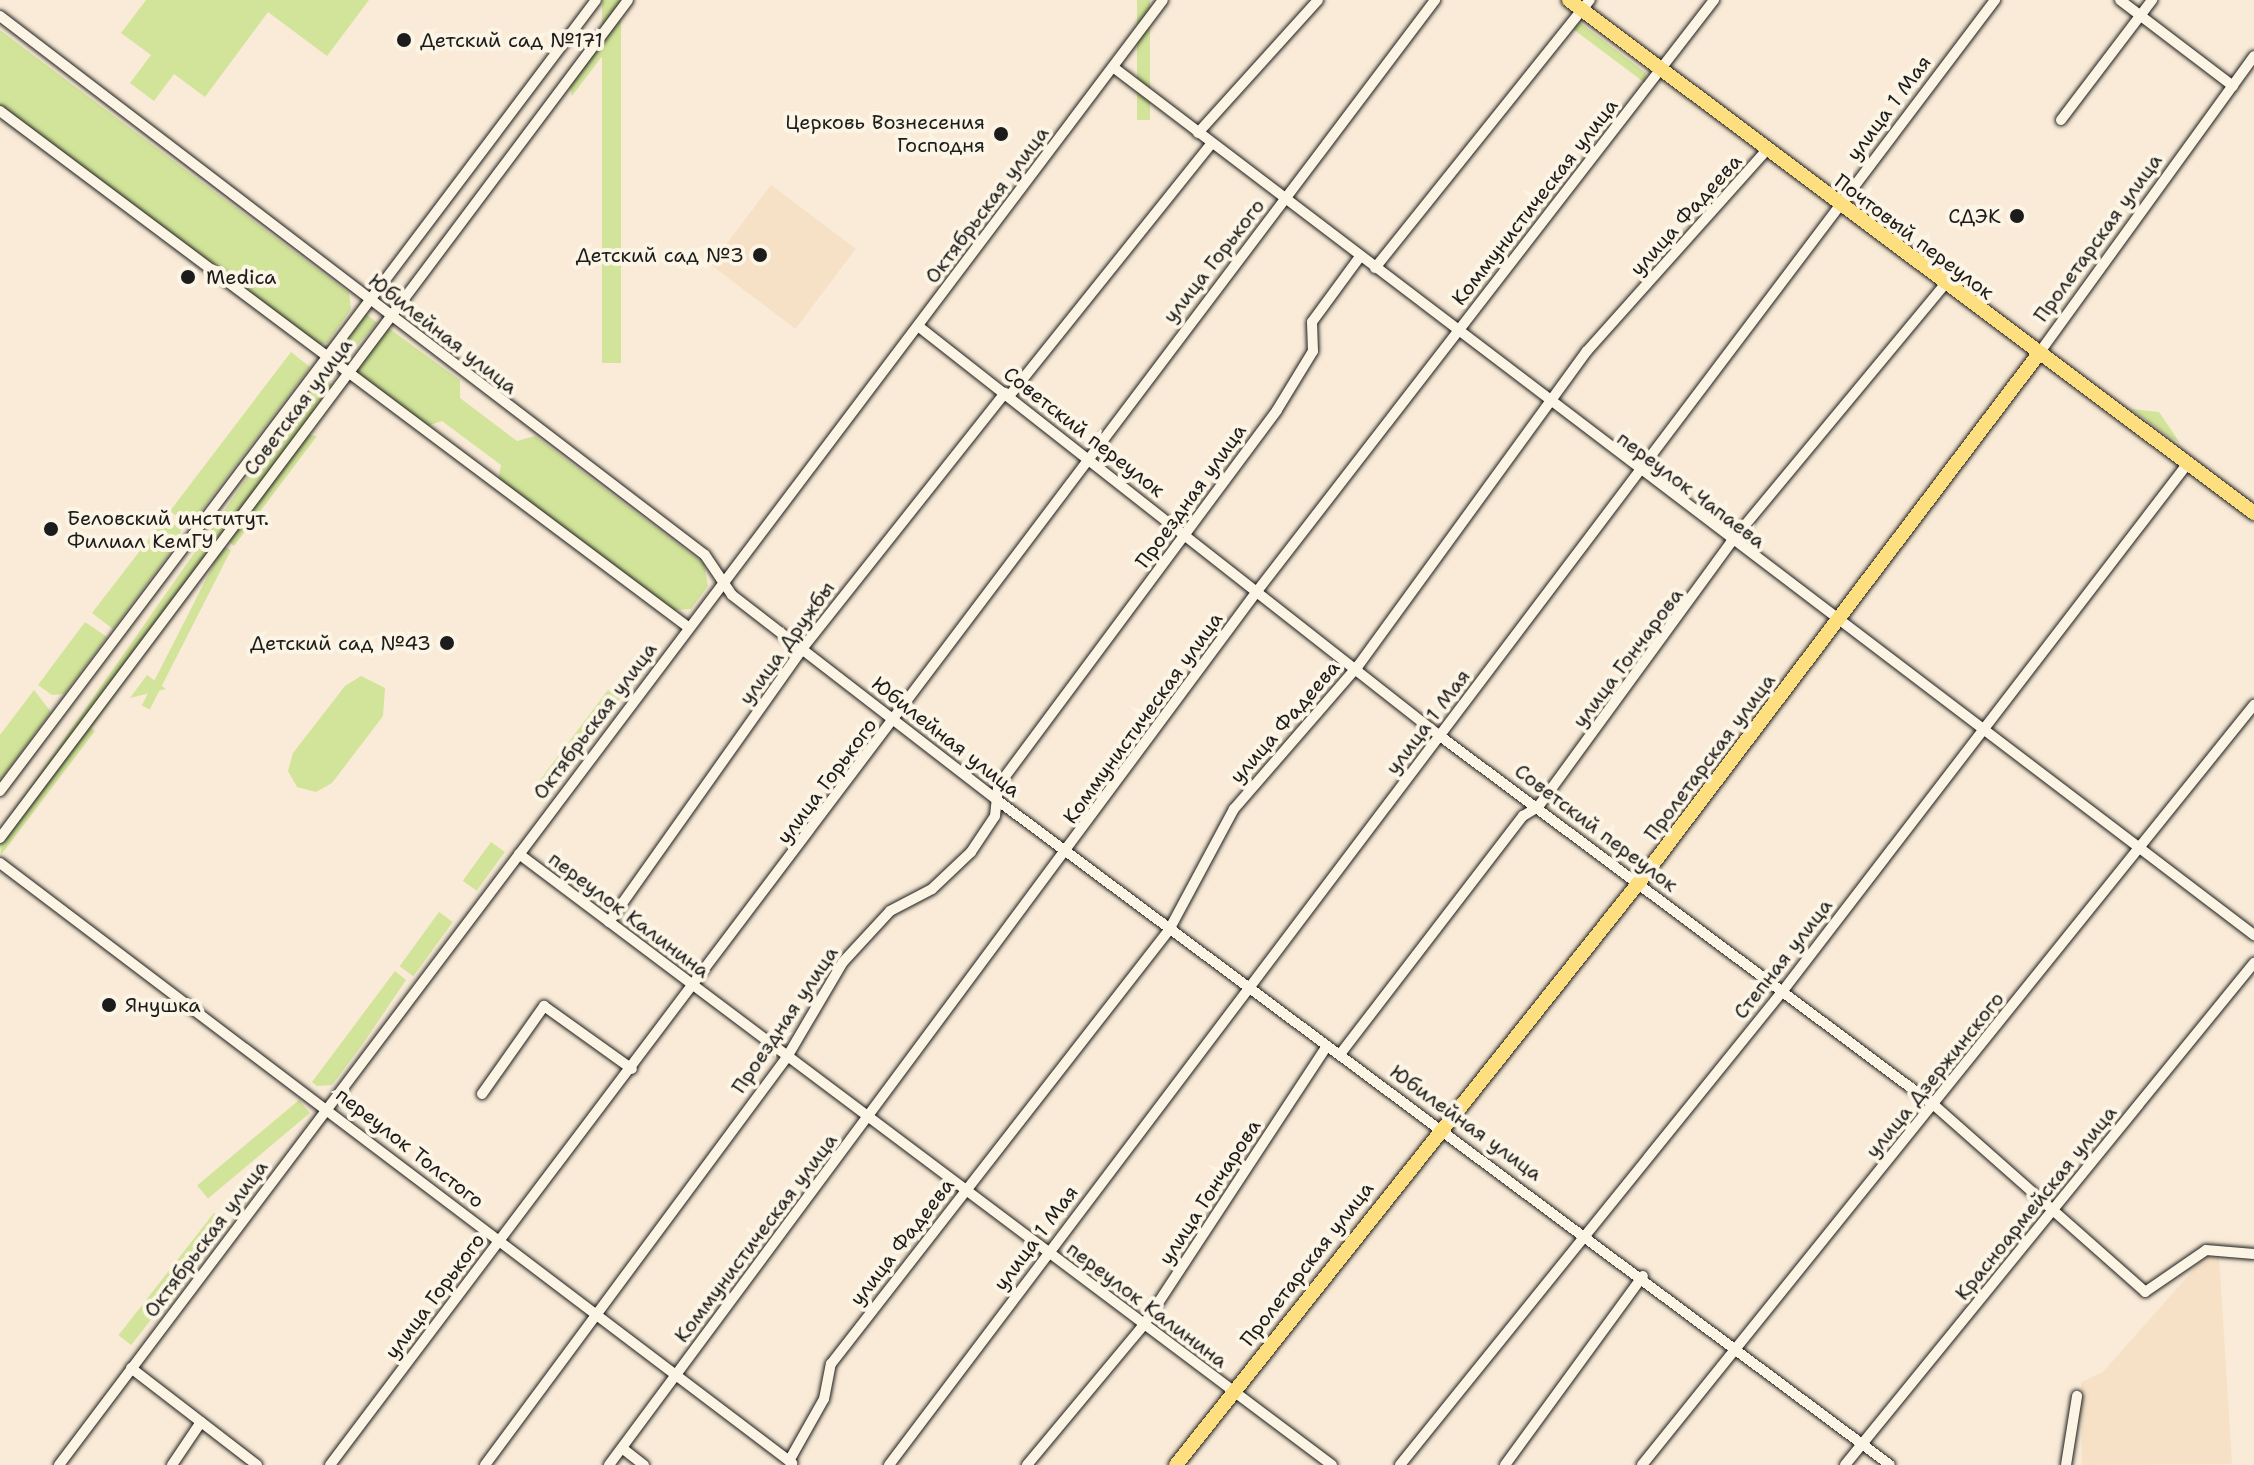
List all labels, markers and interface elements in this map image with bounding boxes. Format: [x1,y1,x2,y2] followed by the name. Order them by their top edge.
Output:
[420,28,603,52] place label: Детский сад №171
[395,31,413,49] marker: Детский сад №171
[1842,51,1936,165] street label: улица 1 Мая
[1447,94,1623,310] street label: Коммунистическая улица
[785,110,985,157] place label: Церковь Вознесения Господня
[920,122,1054,288] street label: Октябрьская улица
[992,125,1010,143] marker: Церковь Вознесения Господня
[1625,149,1747,281] street label: улица Фадеева
[2029,149,2167,327] street label: Пролетарская улица
[1830,169,1998,305] street label: Почтовый переулок
[1158,194,1270,328] street label: улица Горького
[1948,204,2001,228] place label: СДЭК
[2008,207,2026,225] marker: СДЭК
[576,243,744,267] place label: Детский сад №3
[751,246,769,264] marker: Детский сад №3
[206,265,277,289] place label: Mеdica
[177,266,199,288] marker: Mеdica
[364,269,522,399] street label: Юбилейная улица
[239,334,357,480] street label: Советская улица
[999,362,1169,502] street label: Советский переулок
[1131,419,1251,573] street label: Проездная улица
[1612,426,1770,554] street label: переулок Чапаева
[67,506,269,553] place label: Беловский институт. Филиал КемГУ
[42,520,60,538] marker: Беловский институт. Филиал КемГУ
[734,577,840,709] street label: улица Дружбы
[1568,584,1688,732] street label: улица Гончарова
[1058,608,1228,828] street label: Коммунистическая улица
[250,631,431,655] place label: Детский сад №43
[438,634,456,652] marker: Детский сад №43
[528,638,662,804] street label: Октябрьская улица
[1225,656,1345,788] street label: улица Фадеева
[1381,665,1475,779] street label: улица 1 Мая
[1640,669,1780,845] street label: Пролетарская улица
[867,672,1025,802] street label: Юбилейная улица
[772,714,882,848] street label: улица Горького
[1510,759,1682,897] street label: Советский переулок
[544,847,714,983] street label: переулок Калинина
[1729,894,1837,1024] street label: Степная улица
[727,942,843,1098] street label: Проездная улица
[1861,987,2009,1163] street label: улица Дзержинского
[125,993,201,1017] place label: Янушка
[100,996,118,1014] marker: Янушка
[1385,1060,1547,1186] street label: Юбилейная улица
[331,1083,489,1213] street label: переулок Толстого
[1950,1101,2122,1305] street label: Красноармейская улица
[1154,1115,1266,1269] street label: улица Гончарова
[670,1129,842,1347] street label: Коммунистическая улица
[139,1156,273,1322] street label: Октябрьская улица
[845,1174,959,1310] street label: улица Фадеева
[1235,1177,1379,1351] street label: Пролетарская улица
[989,1181,1083,1295] street label: улица 1 Мая
[380,1229,490,1363] street label: улица Горького
[1062,1237,1232,1373] street label: переулок Калинина

